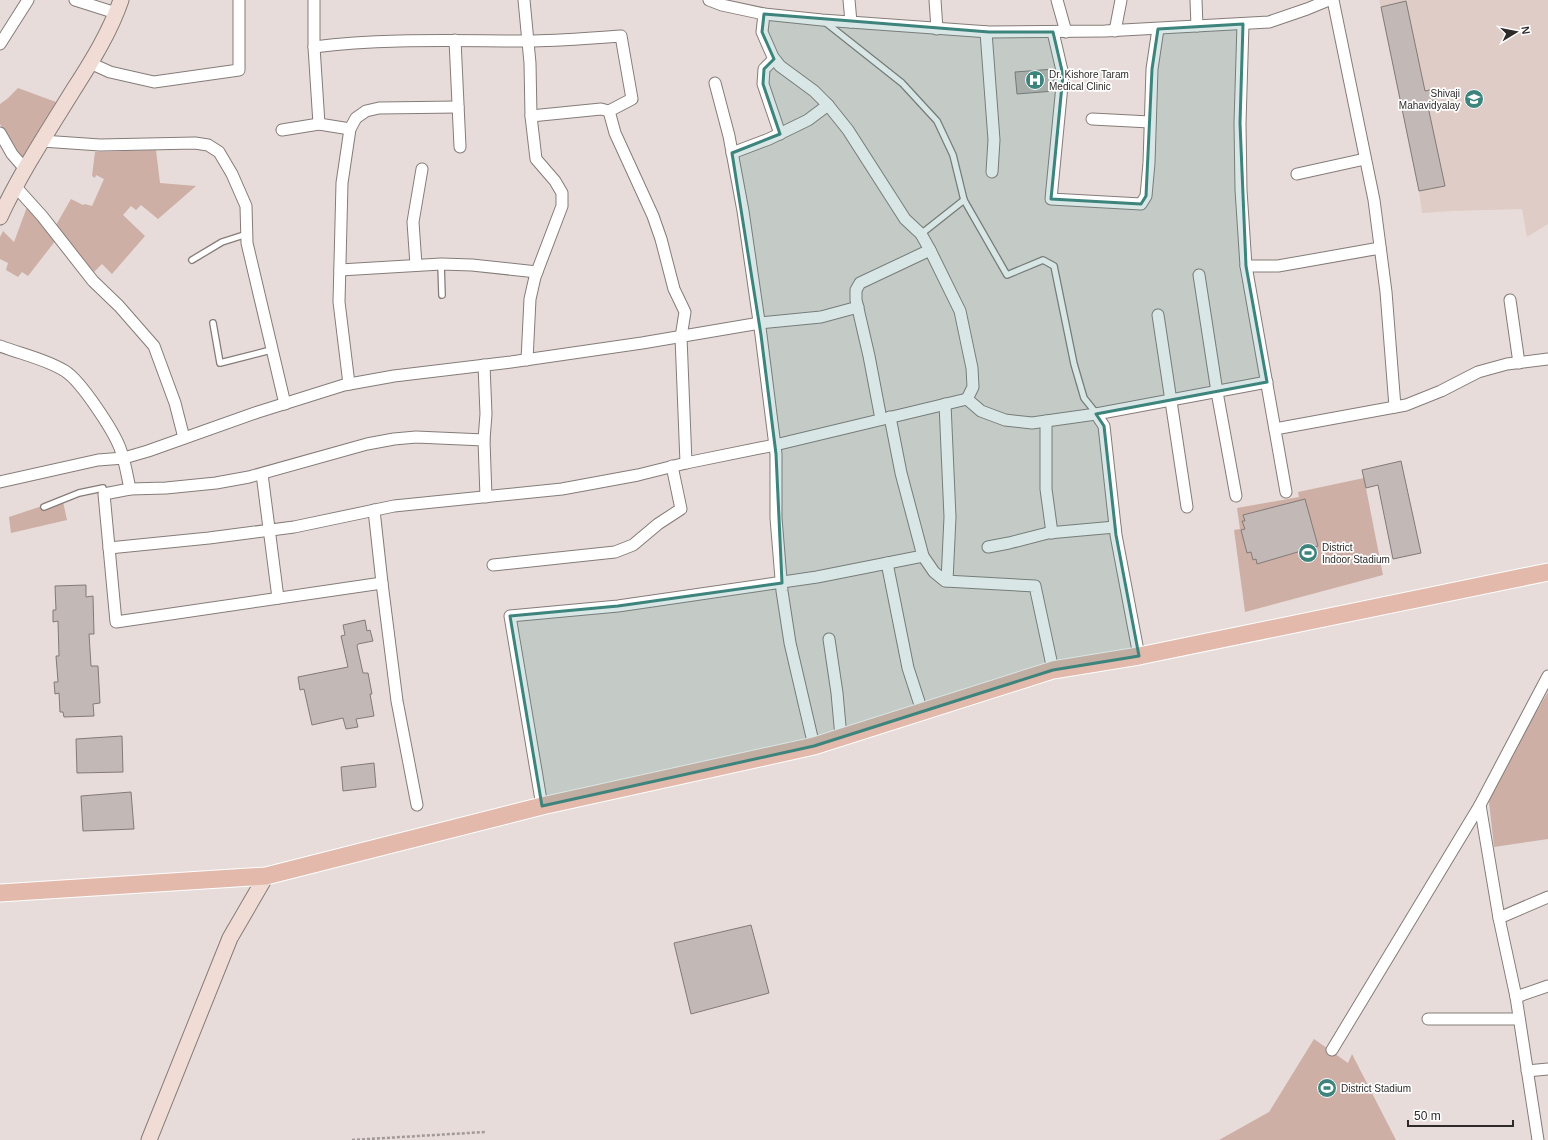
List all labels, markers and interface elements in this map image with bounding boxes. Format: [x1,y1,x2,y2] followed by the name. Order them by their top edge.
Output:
[1496,12,1536,52] north arrow
[1519,25,1532,35] text: N
[1024,69,1046,91] hospital icon: Dr. Kishore Taram Medical Clinic
[1049,69,1129,92] place label: Dr. Kishore Taram Medical Clinic
[1399,88,1460,111] place label: Shivaji Mahavidyalay
[1463,88,1485,110] school or university icon: Shivaji Mahavidyalay
[1297,542,1319,564] sports icon: District Indoor Stadium
[1322,542,1390,565] place label: District Indoor Stadium
[1316,1077,1338,1099] sports icon: District Stadium
[1341,1083,1411,1094] place label: District Stadium
[1408,1102,1513,1128] scale bar
[1414,1109,1441,1123] text: 50 m

